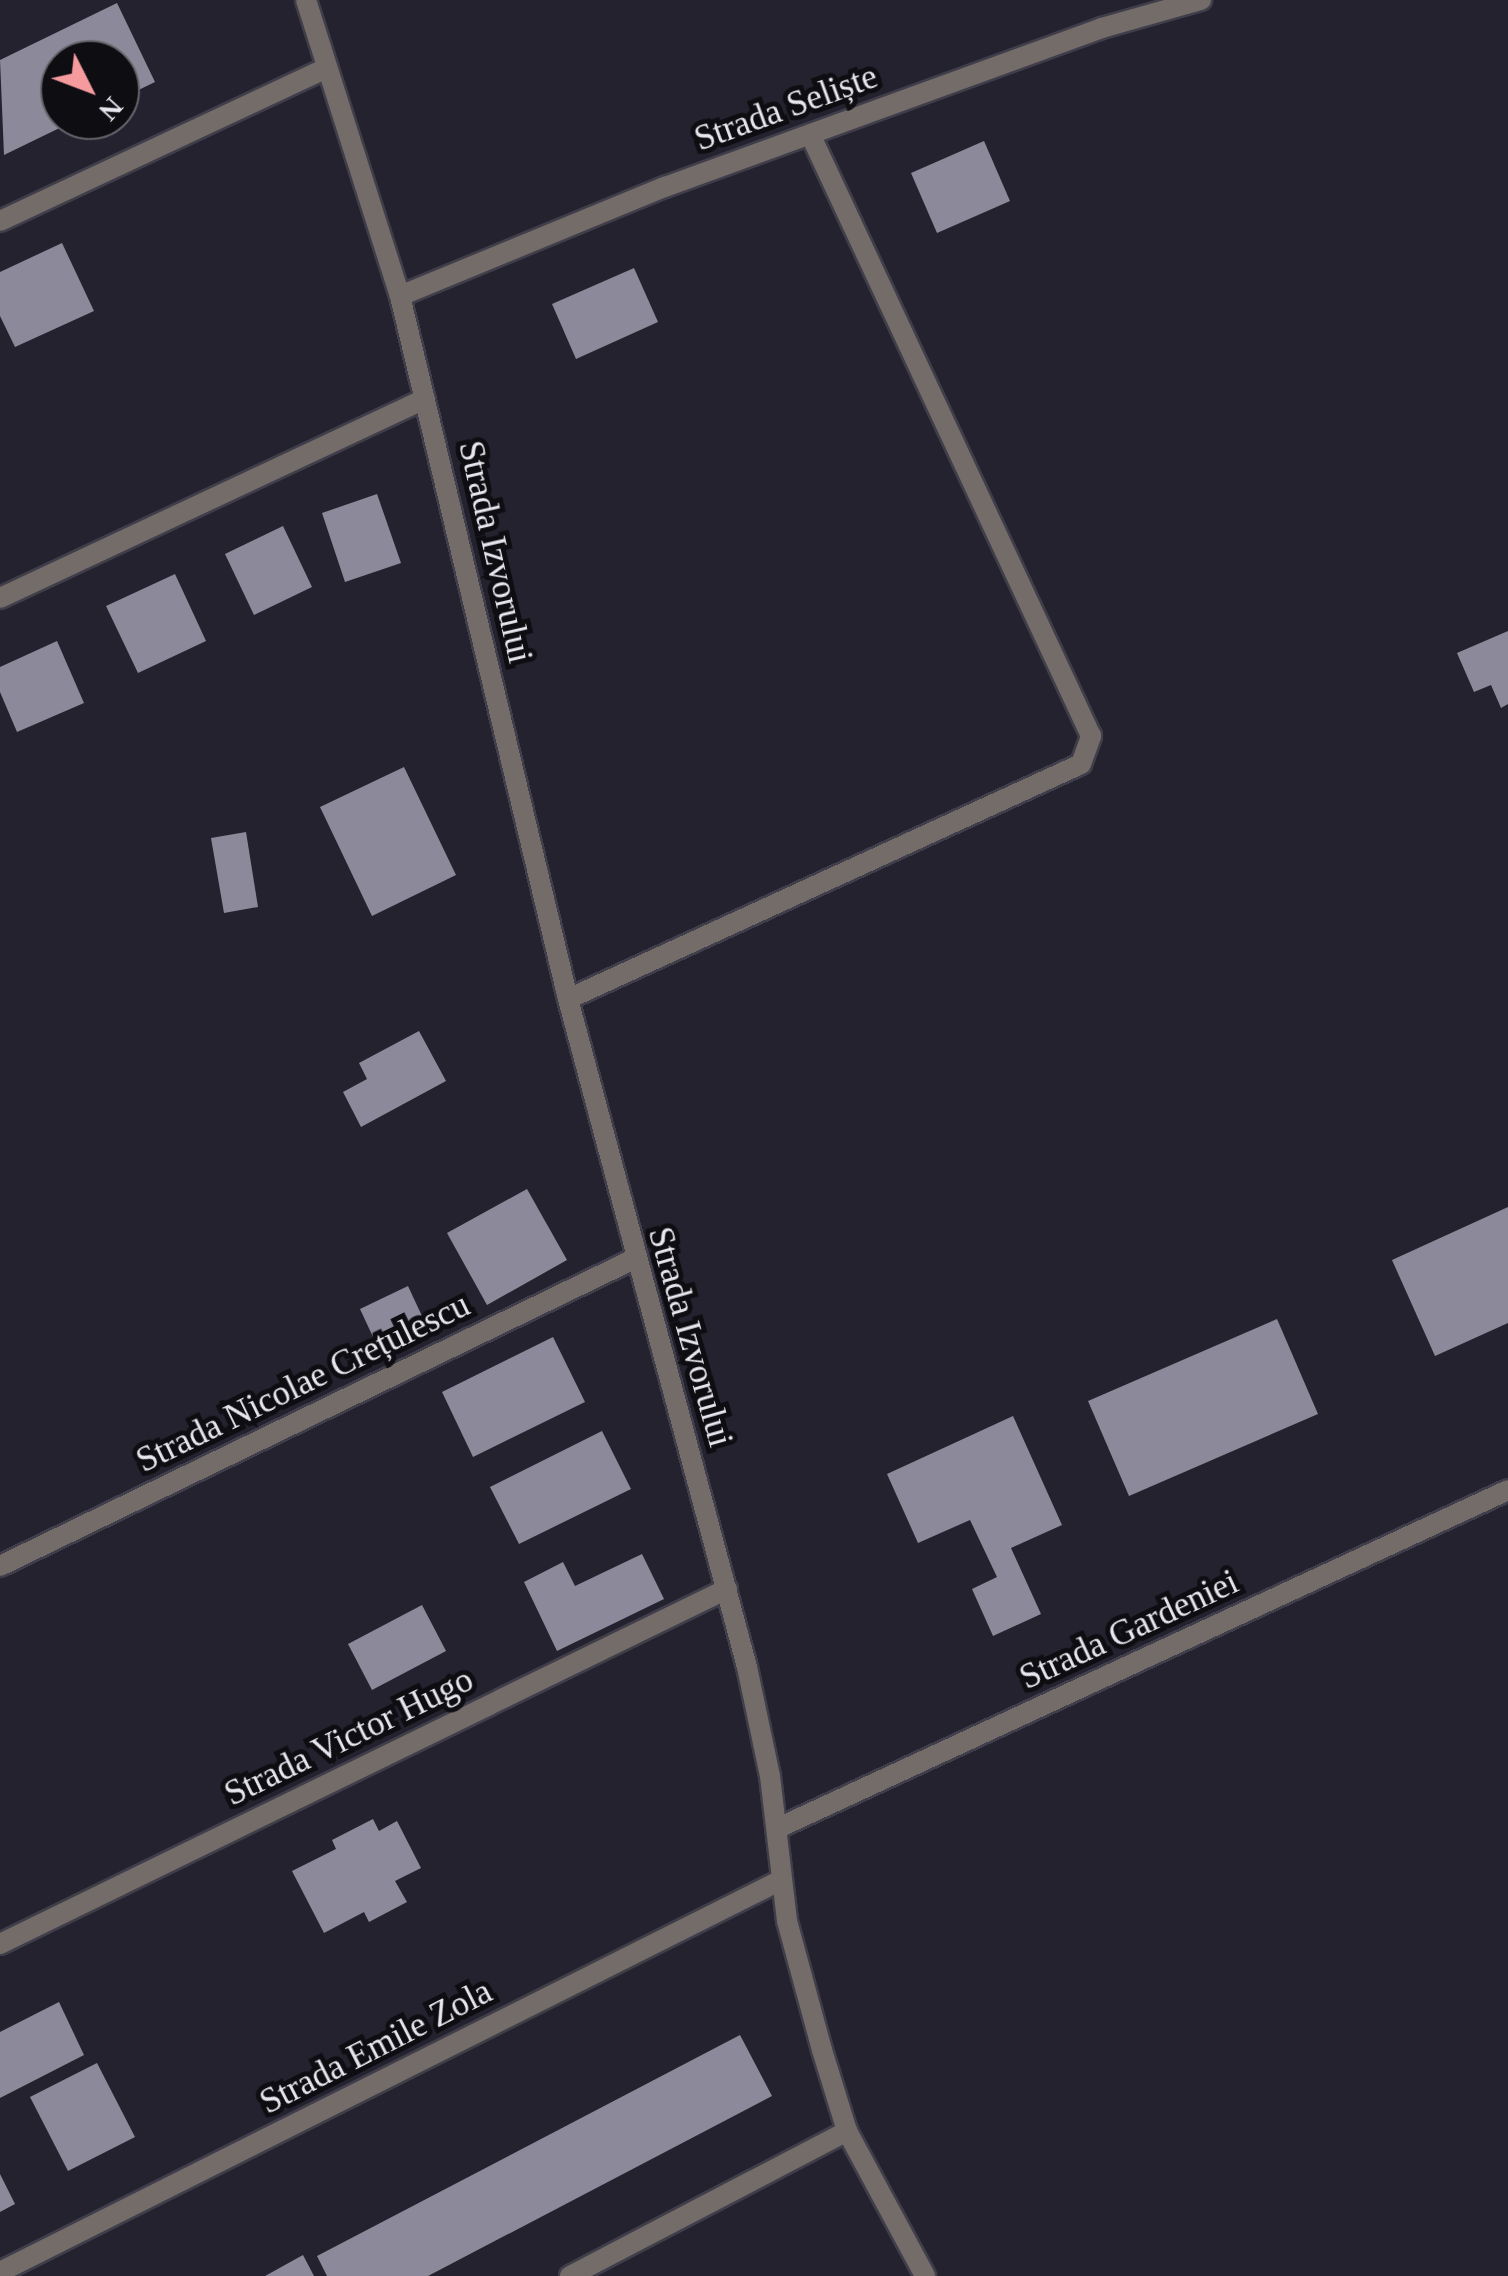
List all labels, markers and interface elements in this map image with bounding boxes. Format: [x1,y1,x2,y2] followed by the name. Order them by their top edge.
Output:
[40,40,140,140] north arrow
[689,56,883,160] street label: Strada Seliște
[93,91,129,127] text: N
[449,437,541,667] street label: Strada Izvorului
[639,1222,741,1452] street label: Strada Izvorului
[130,1284,476,1482] street label: Strada Nicolae Crețulescu
[1013,1561,1245,1699] street label: Strada Gardeniei
[218,1659,480,1815] street label: Strada Victor Hugo
[253,1970,499,2124] street label: Strada Emile Zola

